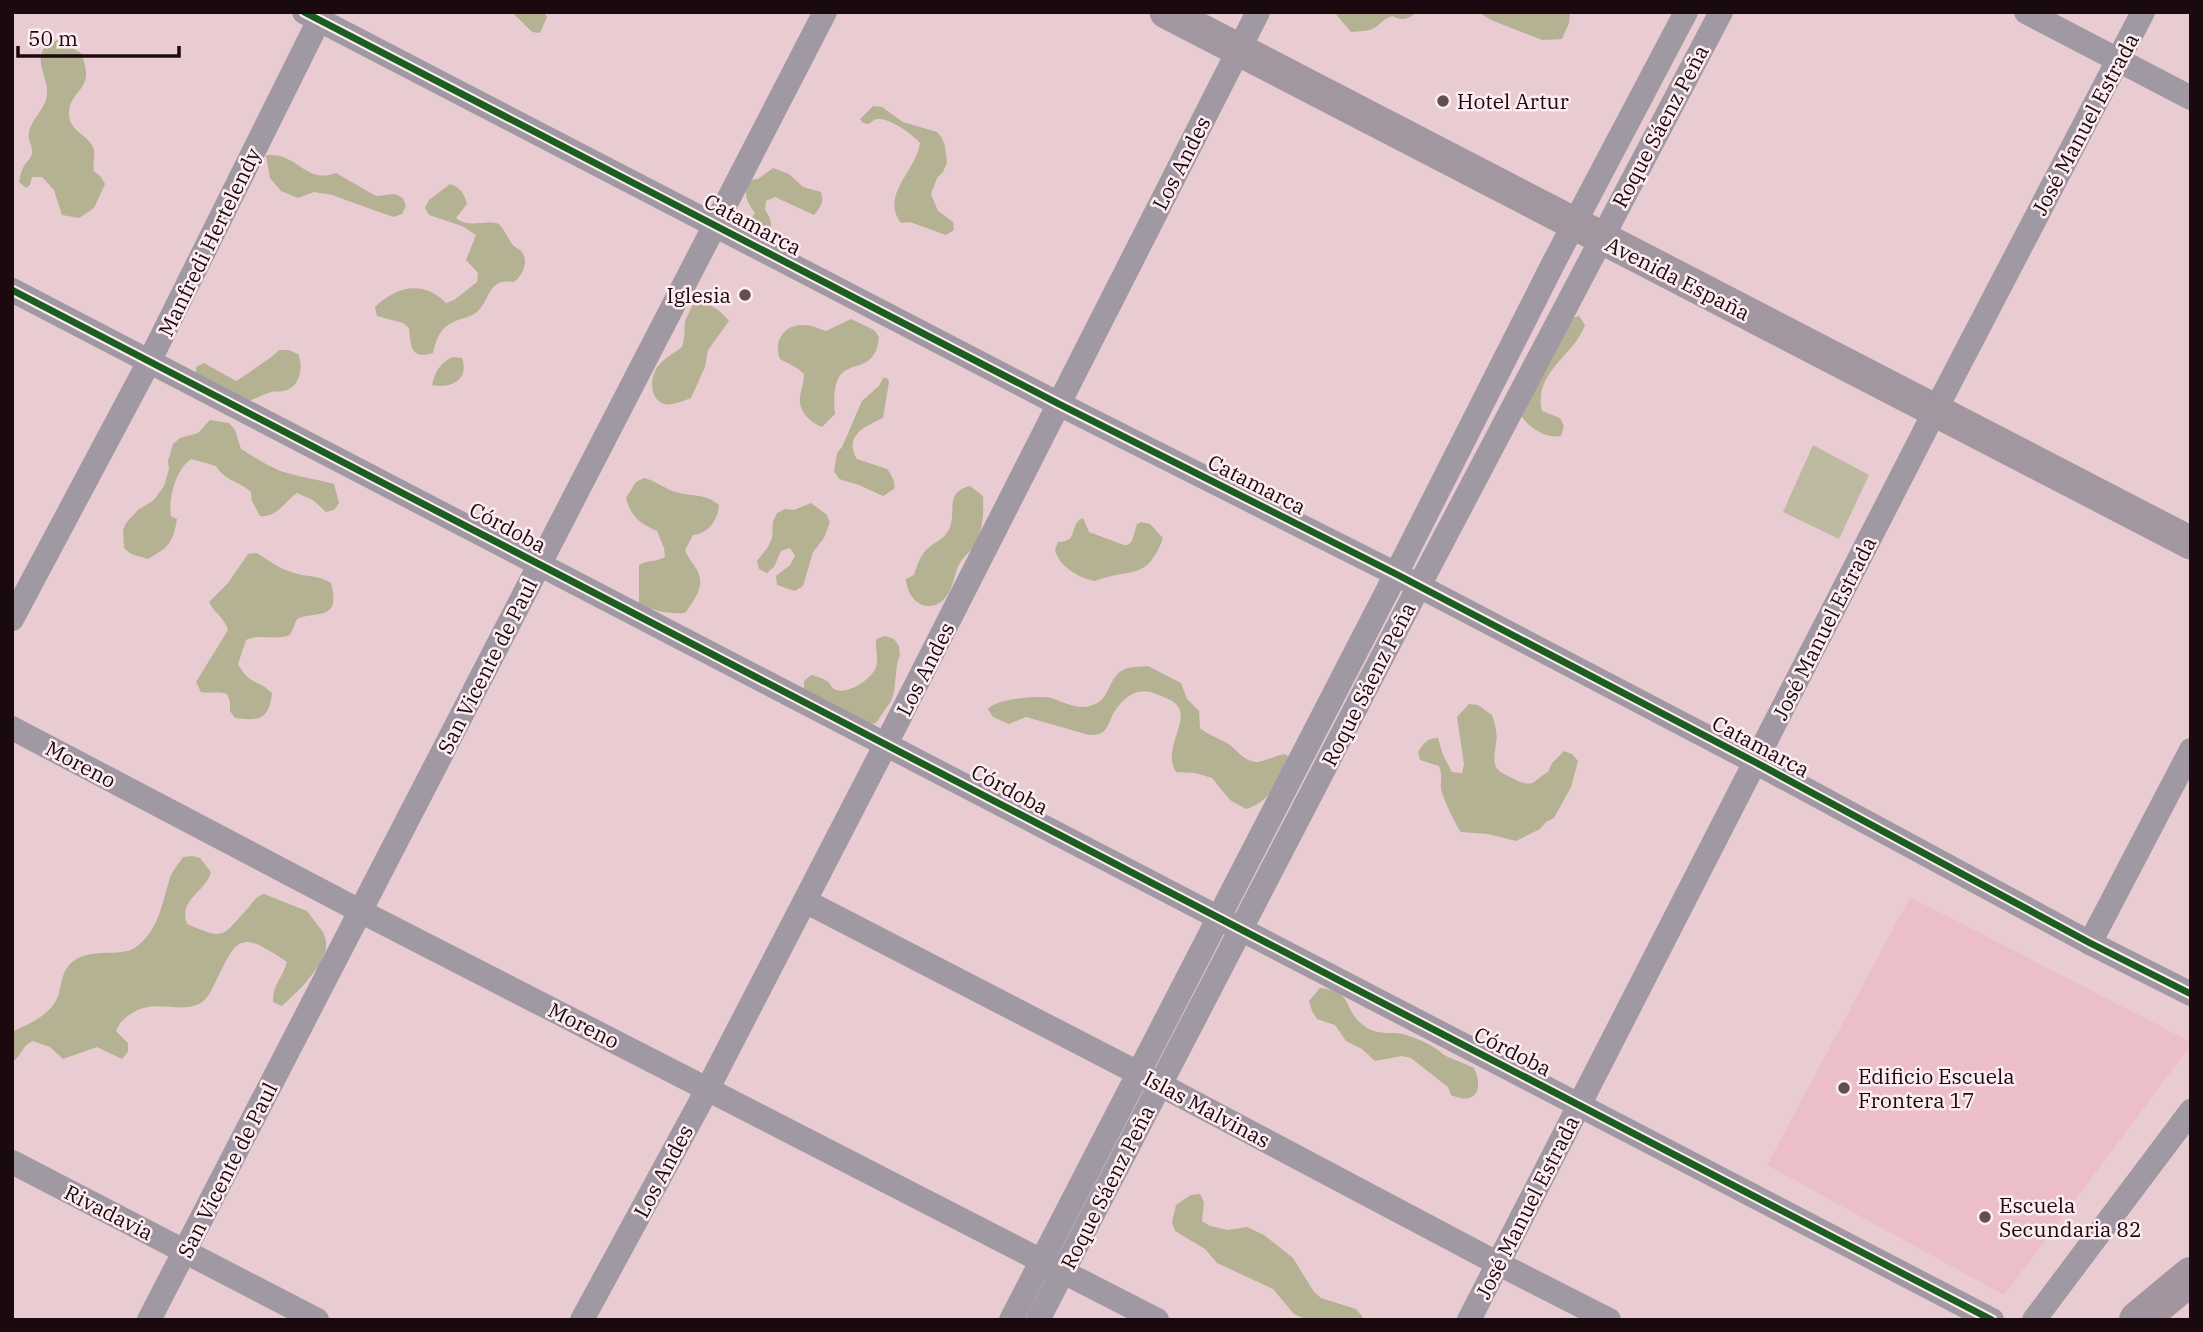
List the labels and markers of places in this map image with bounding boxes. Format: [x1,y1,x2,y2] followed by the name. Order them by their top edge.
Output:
[1457,87,1570,115] place label: Hotel Artur
[1435,93,1451,109] marker: Hotel Artur
[666,281,731,309] place label: Iglesia
[737,287,753,303] marker: Iglesia
[1858,1062,2015,1114] place label: Edificio Escuela Frontera 17
[1836,1080,1852,1096] marker: Edificio Escuela Frontera 17
[1999,1191,2142,1243] place label: Escuela Secundaria 82
[1977,1209,1993,1225] marker: Escuela Secundaria 82

